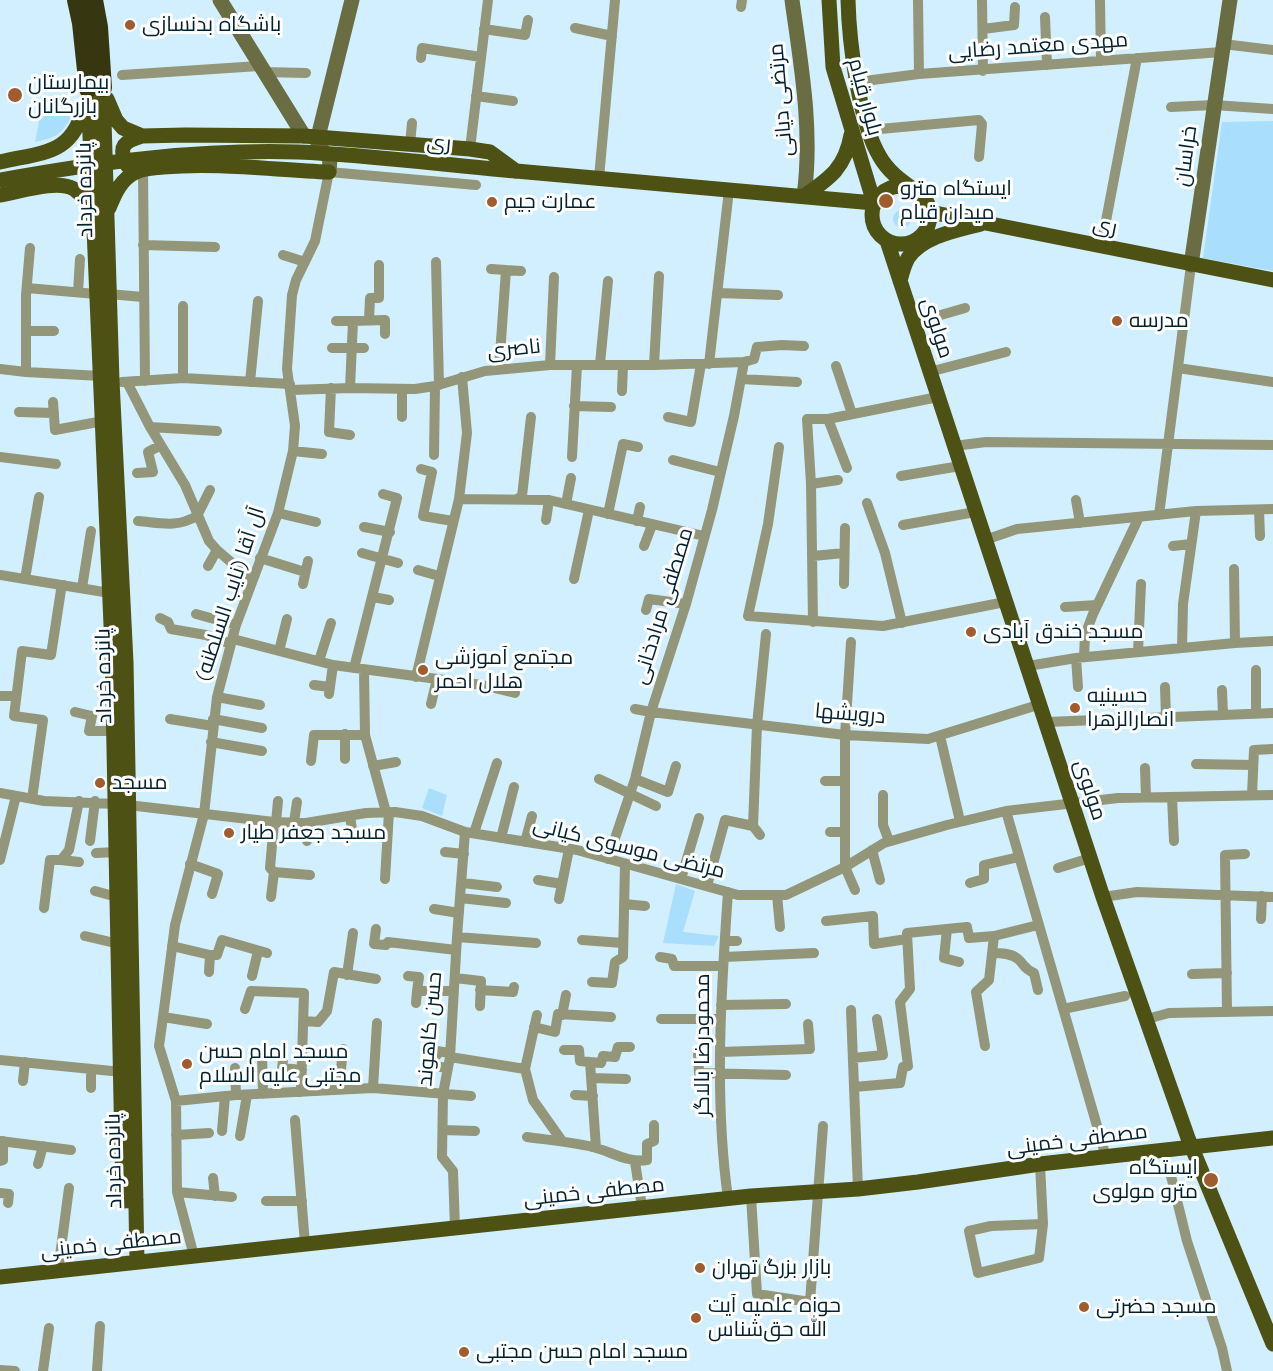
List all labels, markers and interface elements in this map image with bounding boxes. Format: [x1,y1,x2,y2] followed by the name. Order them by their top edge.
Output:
[142,12,281,38] place label: باشگاه بدنسازی
[123,18,137,32] marker: باشگاه بدنسازی
[947,27,1129,65] street label: مهدی معتمد رضایی
[763,42,799,158] street label: مرتضی دیانی
[843,55,887,139] street label: بلوار قیام
[28,70,109,120] place label: بیمارستان بازرگانان
[6,86,24,104] marker: بیمارستان بازرگانان
[1169,124,1203,188] street label: خراسان
[426,129,452,157] street label: ری
[72,142,98,238] street label: پانزده خرداد
[900,176,1012,226] place label: ایستگاه مترو میدان قیام
[504,189,596,215] place label: عمارت جیم
[877,192,895,210] marker: ایستگاه مترو میدان قیام
[485,195,499,209] marker: عمارت جیم
[1091,211,1119,241] street label: ری
[915,294,959,362] street label: مولوی
[1129,308,1189,334] place label: مدرسه
[1110,314,1124,328] marker: مدرسه
[486,334,542,364] street label: ناصری
[190,504,270,684] street label: آل آقا (نایب السلطنه)
[627,525,699,687] street label: مصطفی مرادخانی
[983,619,1144,645] place label: مسجد خندق آبادی
[964,625,978,639] marker: مسجد خندق آبادی
[91,628,117,724] street label: پانزده خرداد
[435,645,573,695] place label: مجتمع آموزشی هلال احمر
[416,663,430,677] marker: مجتمع آموزشی هلال احمر
[1087,683,1174,733] place label: حسینیه انصارالزهرا
[814,698,886,730] street label: درویشها
[1068,701,1082,715] marker: حسینیه انصارالزهرا
[1068,756,1112,824] street label: مولوی
[112,770,167,796] place label: مسجد
[93,776,107,790] marker: مسجد
[530,812,728,884] street label: مرتضی موسوی کیانی
[241,820,386,846] place label: مسجد جعفر طیار
[222,826,236,840] marker: مسجد جعفر طیار
[412,971,448,1087] street label: حسن کاهوند
[690,973,716,1117] street label: محمودرضا بالاگر
[199,1039,361,1089] place label: مسجد امام حسن مجتبی علیه السلام
[180,1057,194,1071] marker: مسجد امام حسن مجتبی علیه السلام
[101,1113,127,1209] street label: پانزده خرداد
[1005,1119,1149,1161] street label: مصطفی خمینی
[1093,1155,1198,1205] place label: ایستگاه مترو مولوی
[1202,1171,1220,1189] marker: ایستگاه مترو مولوی
[522,1172,666,1212] street label: مصطفی خمینی
[39,1224,183,1264] street label: مصطفی خمینی
[712,1255,831,1281] place label: بازار بزرگ تهران
[693,1261,707,1275] marker: بازار بزرگ تهران
[708,1293,841,1343] place label: حوزه علمیه آیت الله حق‌شناس
[1096,1294,1216,1320] place label: مسجد حضرتی
[1077,1300,1091,1314] marker: مسجد حضرتی
[689,1311,703,1325] marker: حوزه علمیه آیت الله حق‌شناس
[476,1339,688,1365] place label: مسجد امام حسن مجتبی
[457,1345,471,1359] marker: مسجد امام حسن مجتبی

